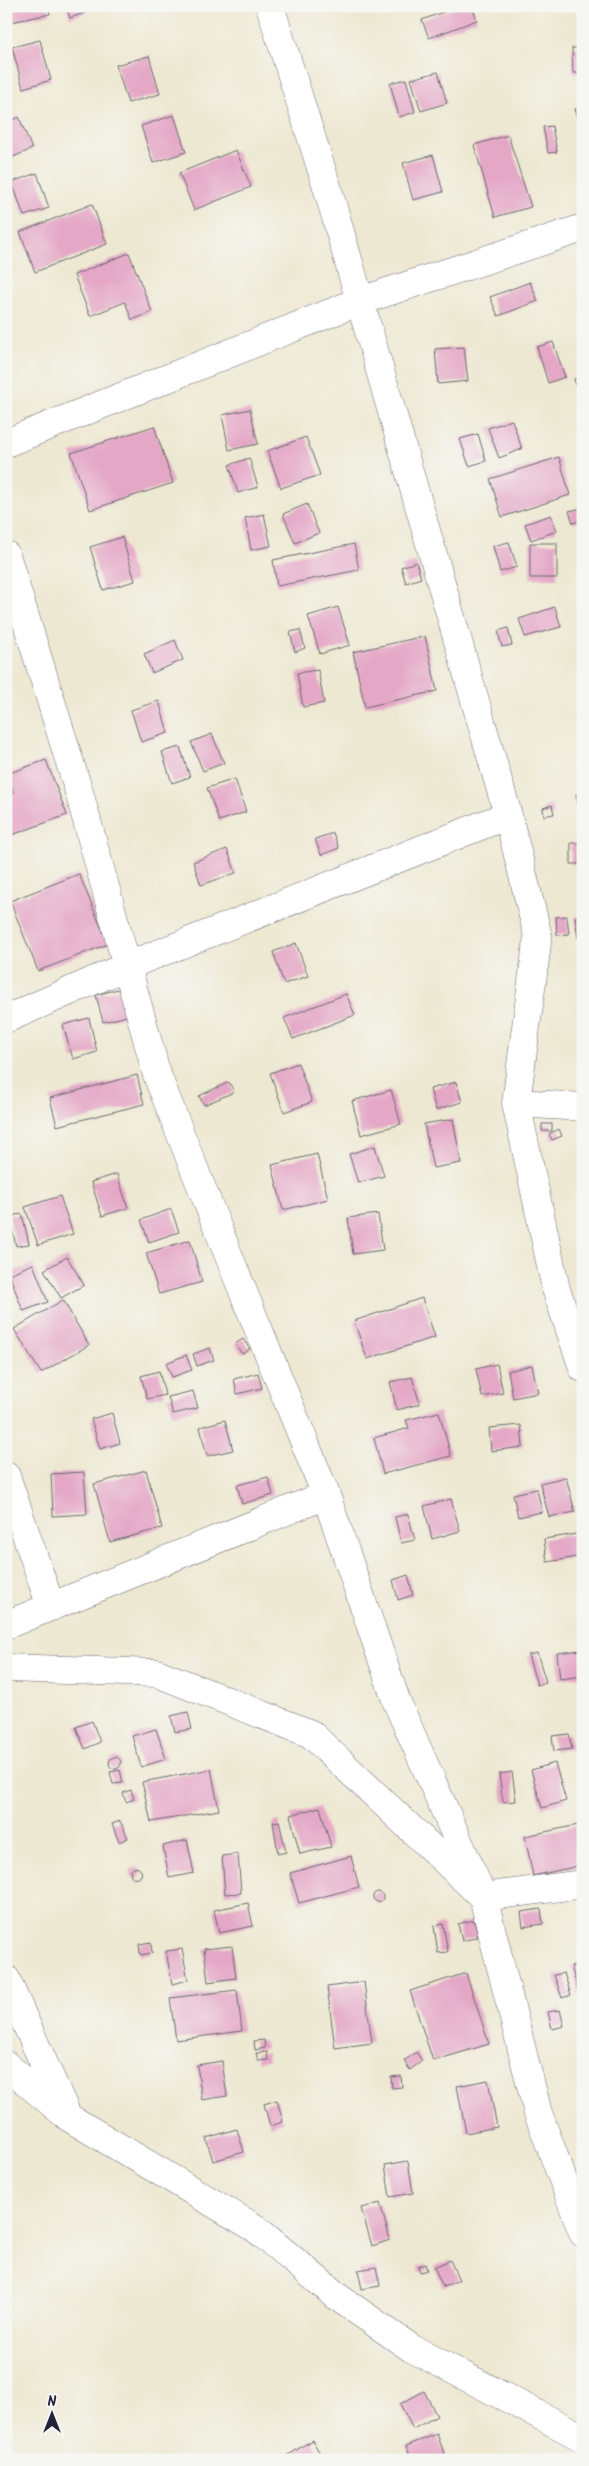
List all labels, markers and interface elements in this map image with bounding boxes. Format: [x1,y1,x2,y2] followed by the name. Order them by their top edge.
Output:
[28,2388,78,2438] north arrow
[48,2391,57,2413] text: N

